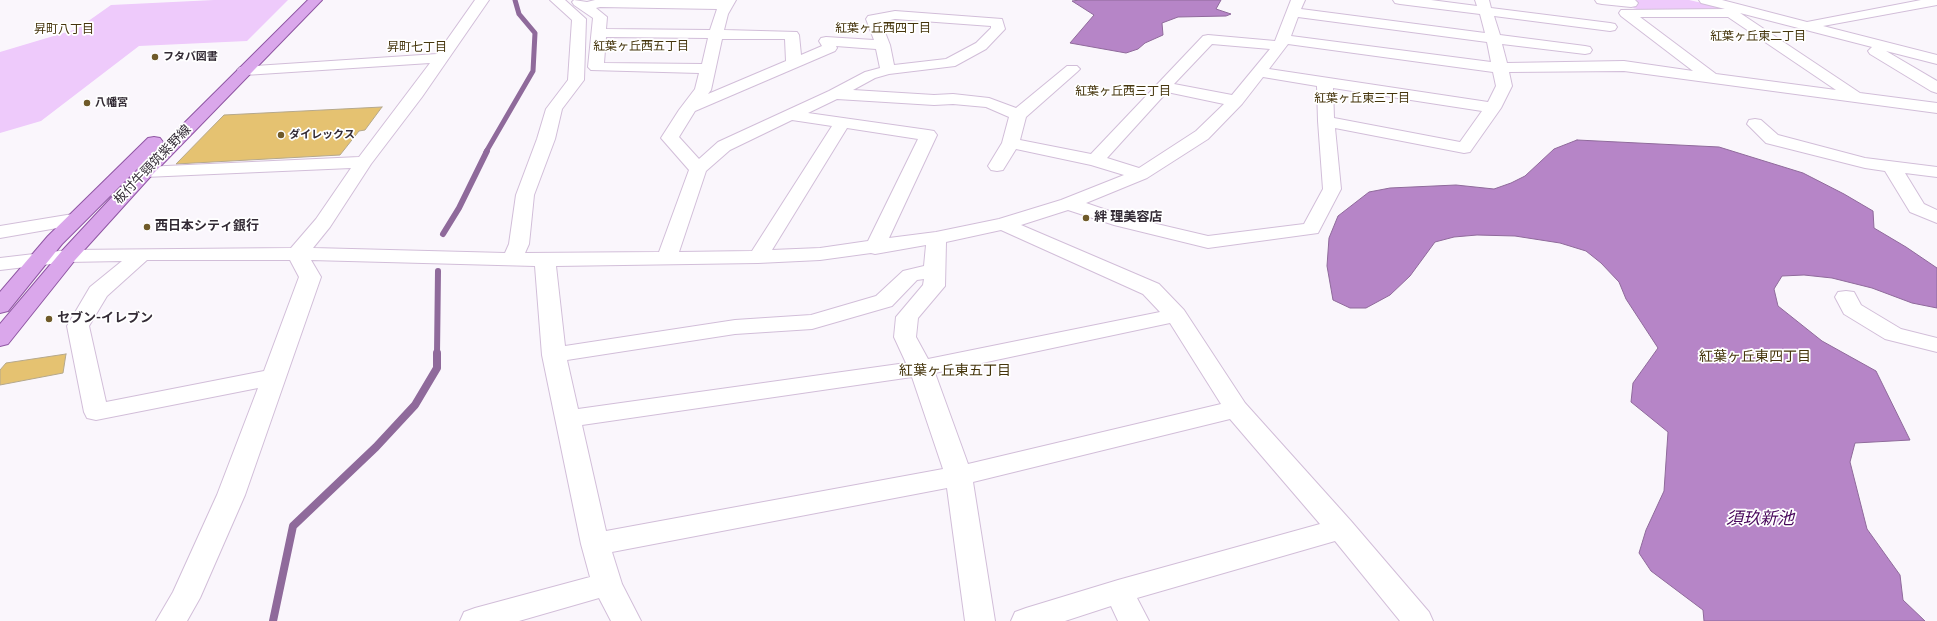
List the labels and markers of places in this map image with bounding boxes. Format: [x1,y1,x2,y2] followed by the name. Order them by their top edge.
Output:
[163,50,218,64] place label: フタバ図書
[150,52,160,62] marker: フタバ図書
[95,96,128,110] place label: 八幡宮
[82,98,92,108] marker: 八幡宮
[289,128,355,142] place label: ダイレックス
[276,130,286,140] marker: ダイレックス
[1094,210,1162,226] place label: 絆 理美容店
[1081,213,1091,223] marker: 絆 理美容店
[155,219,259,235] place label: 西日本シティ銀行
[142,222,152,232] marker: 西日本シティ銀行
[57,311,153,327] place label: セブン-イレブン
[44,314,54,324] marker: セブン-イレブン

